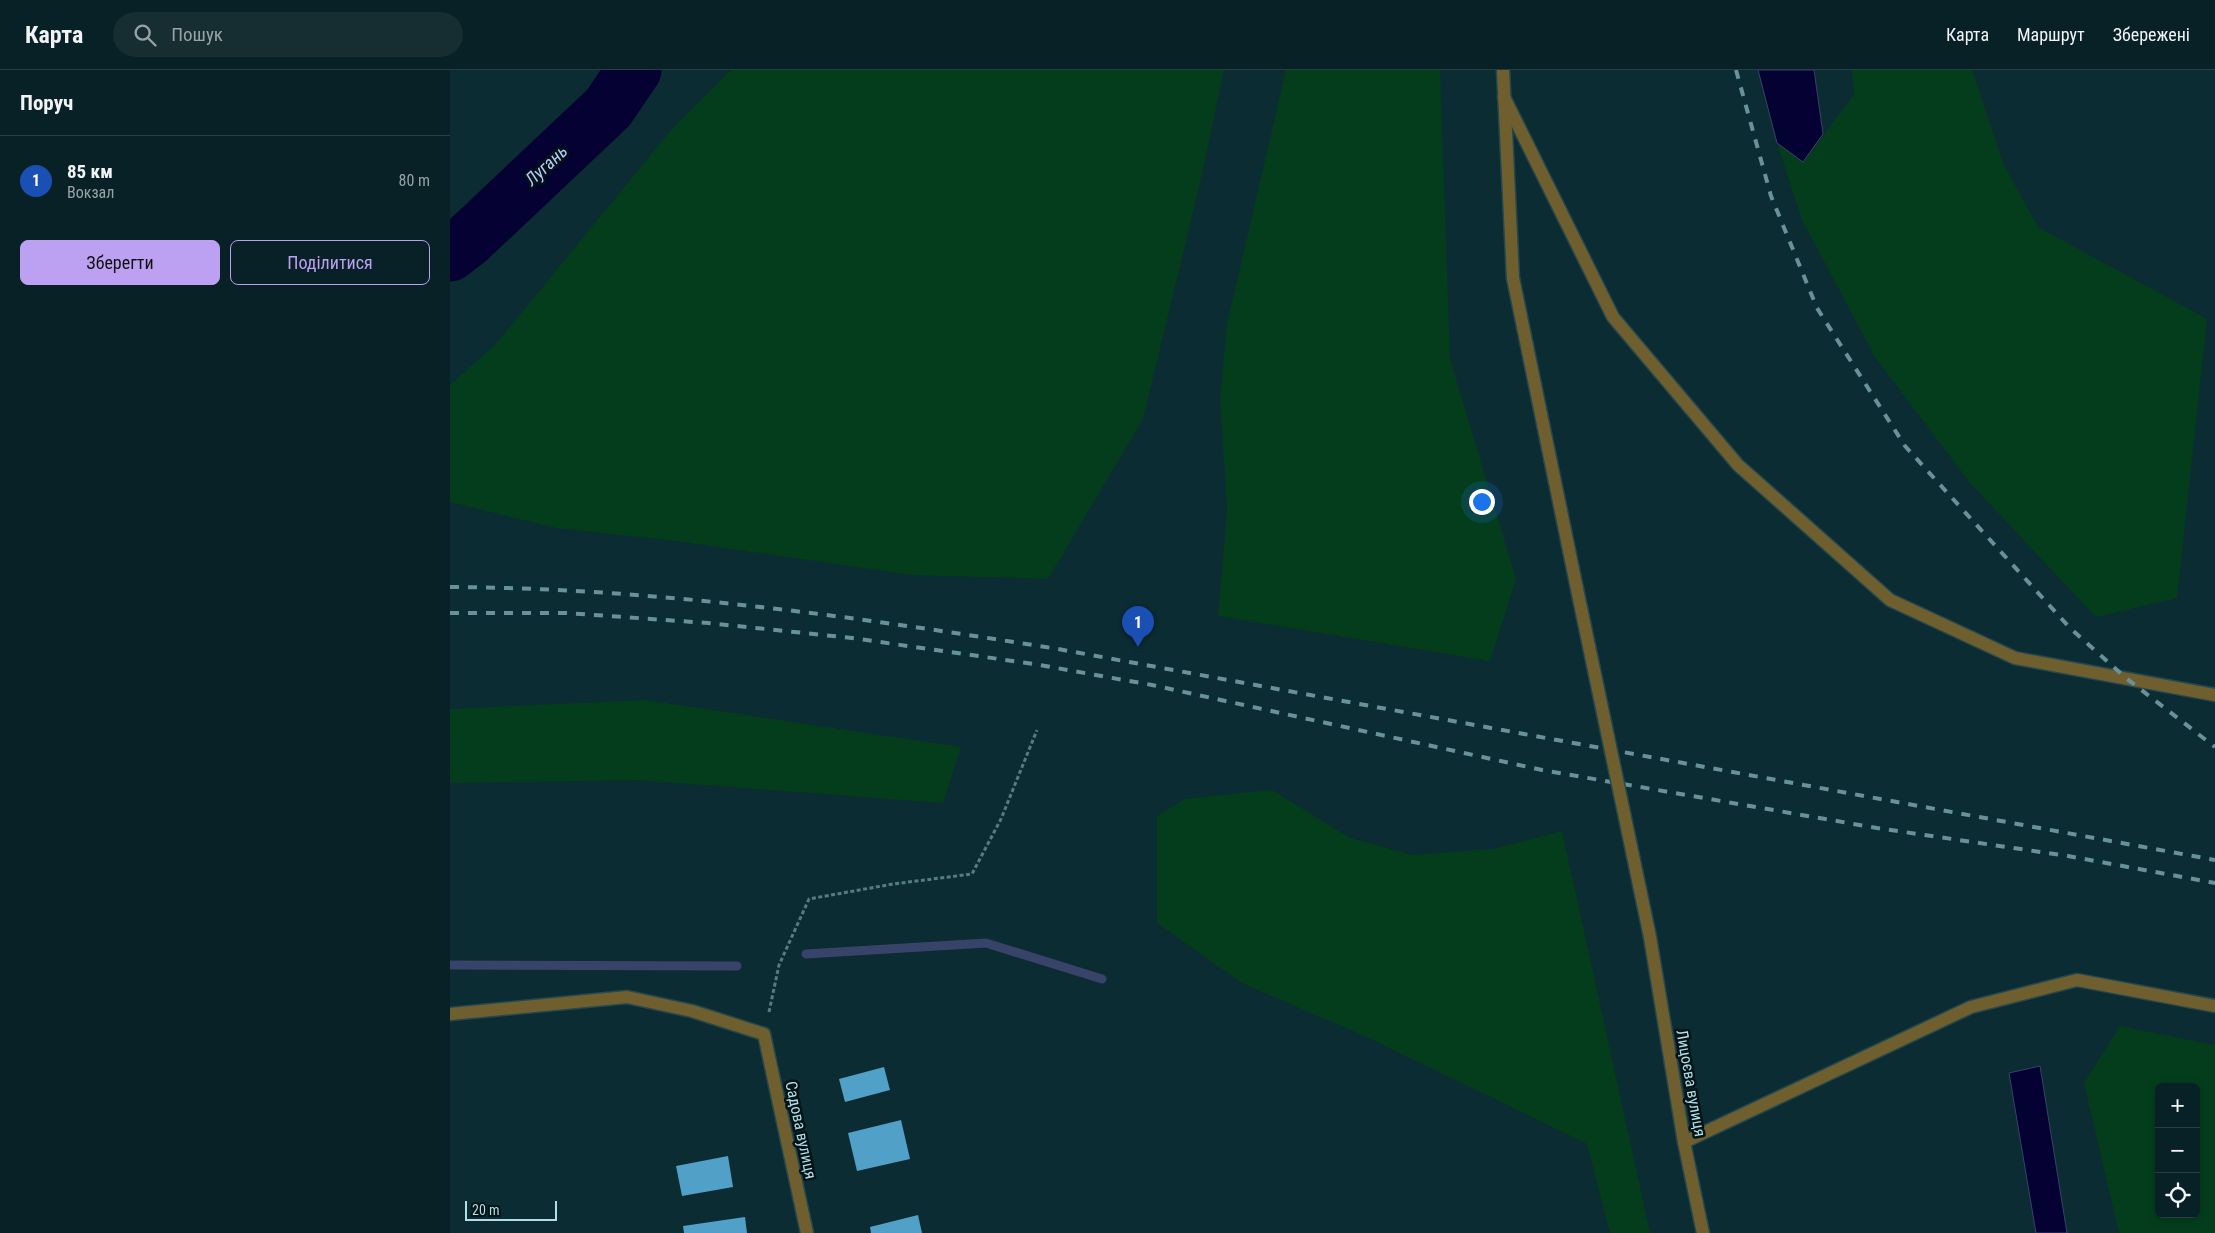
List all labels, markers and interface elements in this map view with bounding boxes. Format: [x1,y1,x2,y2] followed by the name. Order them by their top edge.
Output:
[113,12,463,57] search box
[25,21,83,49] text: Карта
[131,21,159,49] icon: search
[171,23,223,46] text: Пошук
[1946,24,1989,45] text: Карта
[2017,24,2085,45] text: Маршрут
[2113,24,2190,45] text: Збережені
[20,91,73,115] text: Поруч
[520,140,571,190] water label: Лугань
[67,160,113,183] text: 85 км
[32,171,40,190] text: 1
[398,171,430,190] text: 80 m
[67,183,114,202] text: Вокзал
[20,240,220,285] button: Зберегти
[230,240,430,285] button: Поділитися
[1469,489,1495,515] your location
[1122,606,1154,647] pin: 1
[1672,1028,1710,1138] street label: Лицоєва вулиця
[781,1079,821,1181] street label: Садова вулиця
[2155,1083,2200,1218] map controls
[2155,1083,2200,1128] button: +
[2155,1128,2200,1173] button: −
[2155,1173,2200,1218] button: locate
[465,1198,558,1221] scale bar
[472,1202,500,1218] text: 20 m

